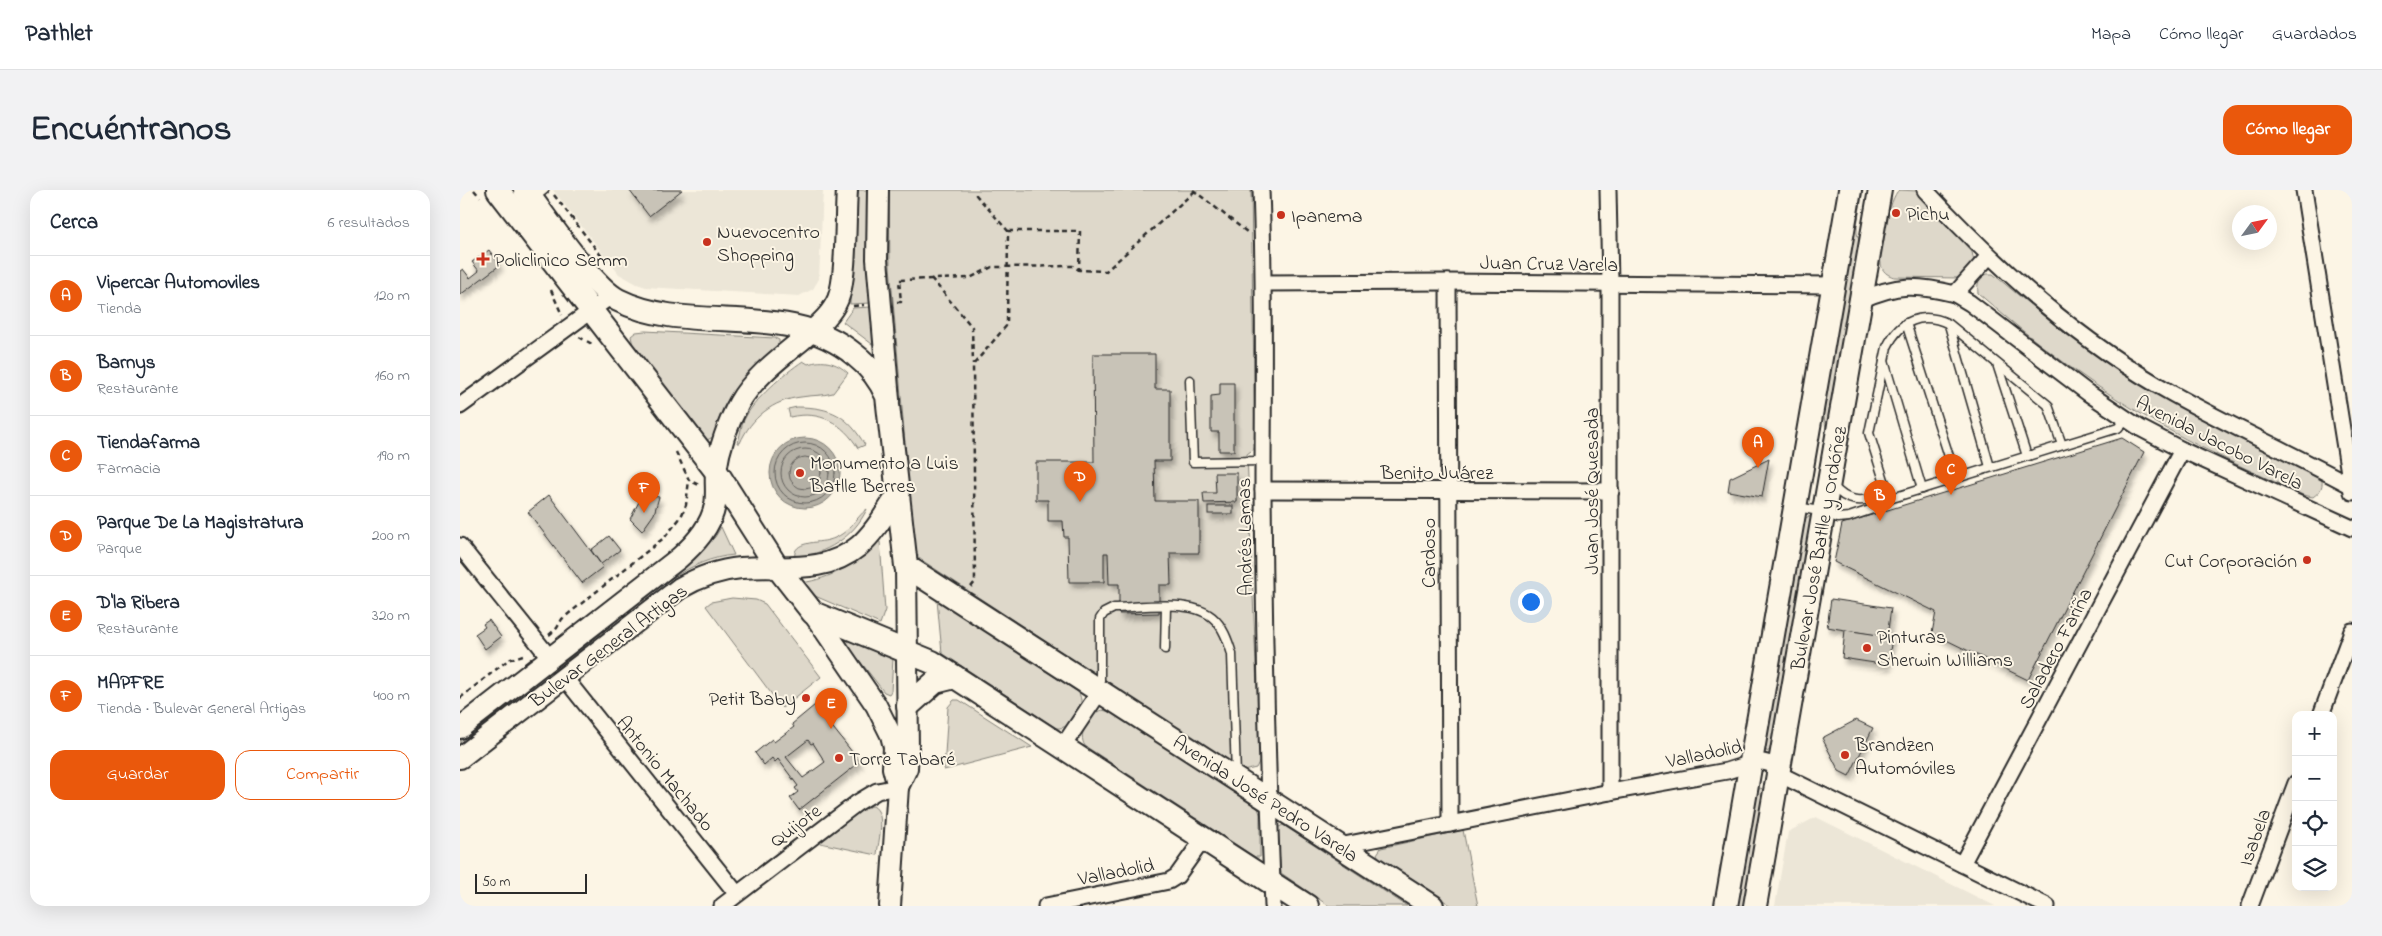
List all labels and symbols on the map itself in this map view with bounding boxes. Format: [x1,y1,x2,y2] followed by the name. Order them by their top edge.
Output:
[1906,201,1950,230] place label: Pichu
[1291,203,1363,232] place label: Ipanema
[2232,205,2277,250] north arrow
[1890,207,1902,219] marker: Pichu
[1275,209,1287,221] marker: Ipanema
[717,219,820,272] place label: Nuevocentro Shopping
[701,236,713,248] marker: Nuevocentro Shopping
[494,247,628,276] place label: Policlinico Semm
[1480,250,1618,281] street label: Juan Cruz Varela
[476,252,490,266] marker: Policlinico Semm
[2130,389,2308,499] street label: Avenida Jacobo Varela
[1579,407,1608,575] street label: Juan José Quesada
[1785,424,1856,674] street label: Bulevar José Batlle y Ordóñez
[1742,427,1774,468] pin: A
[809,450,959,502] place label: Monumento a Luis Batlle Berres
[1935,454,1967,495] pin: C
[1380,460,1494,489] street label: Benito Juárez
[1064,461,1096,502] pin: D
[794,467,806,479] marker: Monumento a Luis Batlle Berres
[628,472,660,513] pin: F
[1231,477,1262,596] street label: Andrés Lamas
[1864,480,1896,521] pin: B
[1416,518,1445,588] street label: Cardoso
[2164,548,2297,577] place label: Cut Corporación
[2301,554,2313,566] marker: Cut Corporación
[524,578,695,718] street label: Bulevar General Artigas
[2013,583,2101,715] street label: Saladero Fariña
[1518,589,1544,615] your location
[1877,624,2013,676] place label: Pinturas Sherwin Williams
[1861,642,1873,654] marker: Pinturas Sherwin Williams
[709,686,796,715] place label: Petit Baby
[815,688,847,729] pin: E
[800,692,812,704] marker: Petit Baby
[608,710,720,839] street label: Antonio Machado
[1166,729,1363,871] street label: Avenida José Pedro Varela
[1854,732,1956,784] place label: Brandzen Automóviles
[1663,733,1745,778] street label: Valladolid
[849,746,955,775] place label: Torre Tabaré
[1839,749,1851,761] marker: Brandzen Automóviles
[833,752,845,764] marker: Torre Tabaré
[765,798,828,856] street label: Quijote
[2233,805,2280,871] street label: Isabela
[1075,852,1157,895] street label: Valladolid
[475,871,588,894] scale bar

